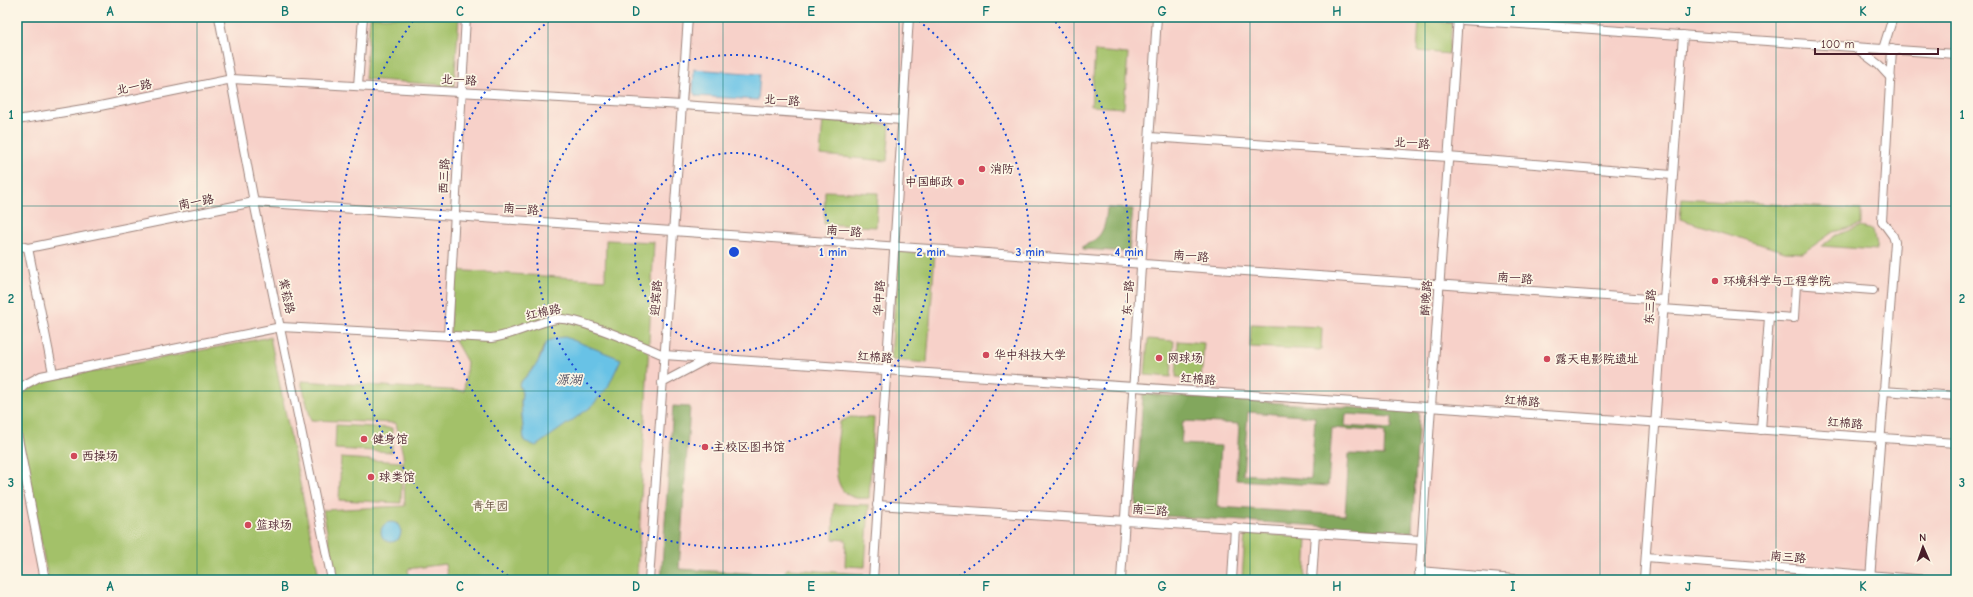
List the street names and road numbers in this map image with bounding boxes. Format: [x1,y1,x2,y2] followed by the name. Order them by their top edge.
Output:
[441,72,477,88] street label: 北一路
[115,77,153,97] street label: 北一路
[764,92,800,108] street label: 北一路
[1394,135,1430,151] street label: 北一路
[436,158,452,194] street label: 西三路
[177,192,215,212] street label: 南一路
[503,201,539,217] street label: 南一路
[826,223,862,239] street label: 南一路
[1173,248,1209,264] street label: 南一路
[1497,270,1533,286] street label: 南一路
[276,277,298,315] street label: 紫菘路
[648,280,664,316] street label: 迎宾路
[871,280,887,316] street label: 华中路
[1120,280,1136,316] street label: 东一路
[1418,280,1434,316] street label: 醉晚路
[1642,289,1658,325] street label: 东三路
[524,301,562,323] street label: 红棉路
[857,349,893,365] street label: 红棉路
[1180,371,1216,387] street label: 红棉路
[1504,393,1540,409] street label: 红棉路
[1827,415,1863,431] street label: 红棉路
[1132,502,1168,518] street label: 南三路
[1769,548,1807,566] street label: 南三路

